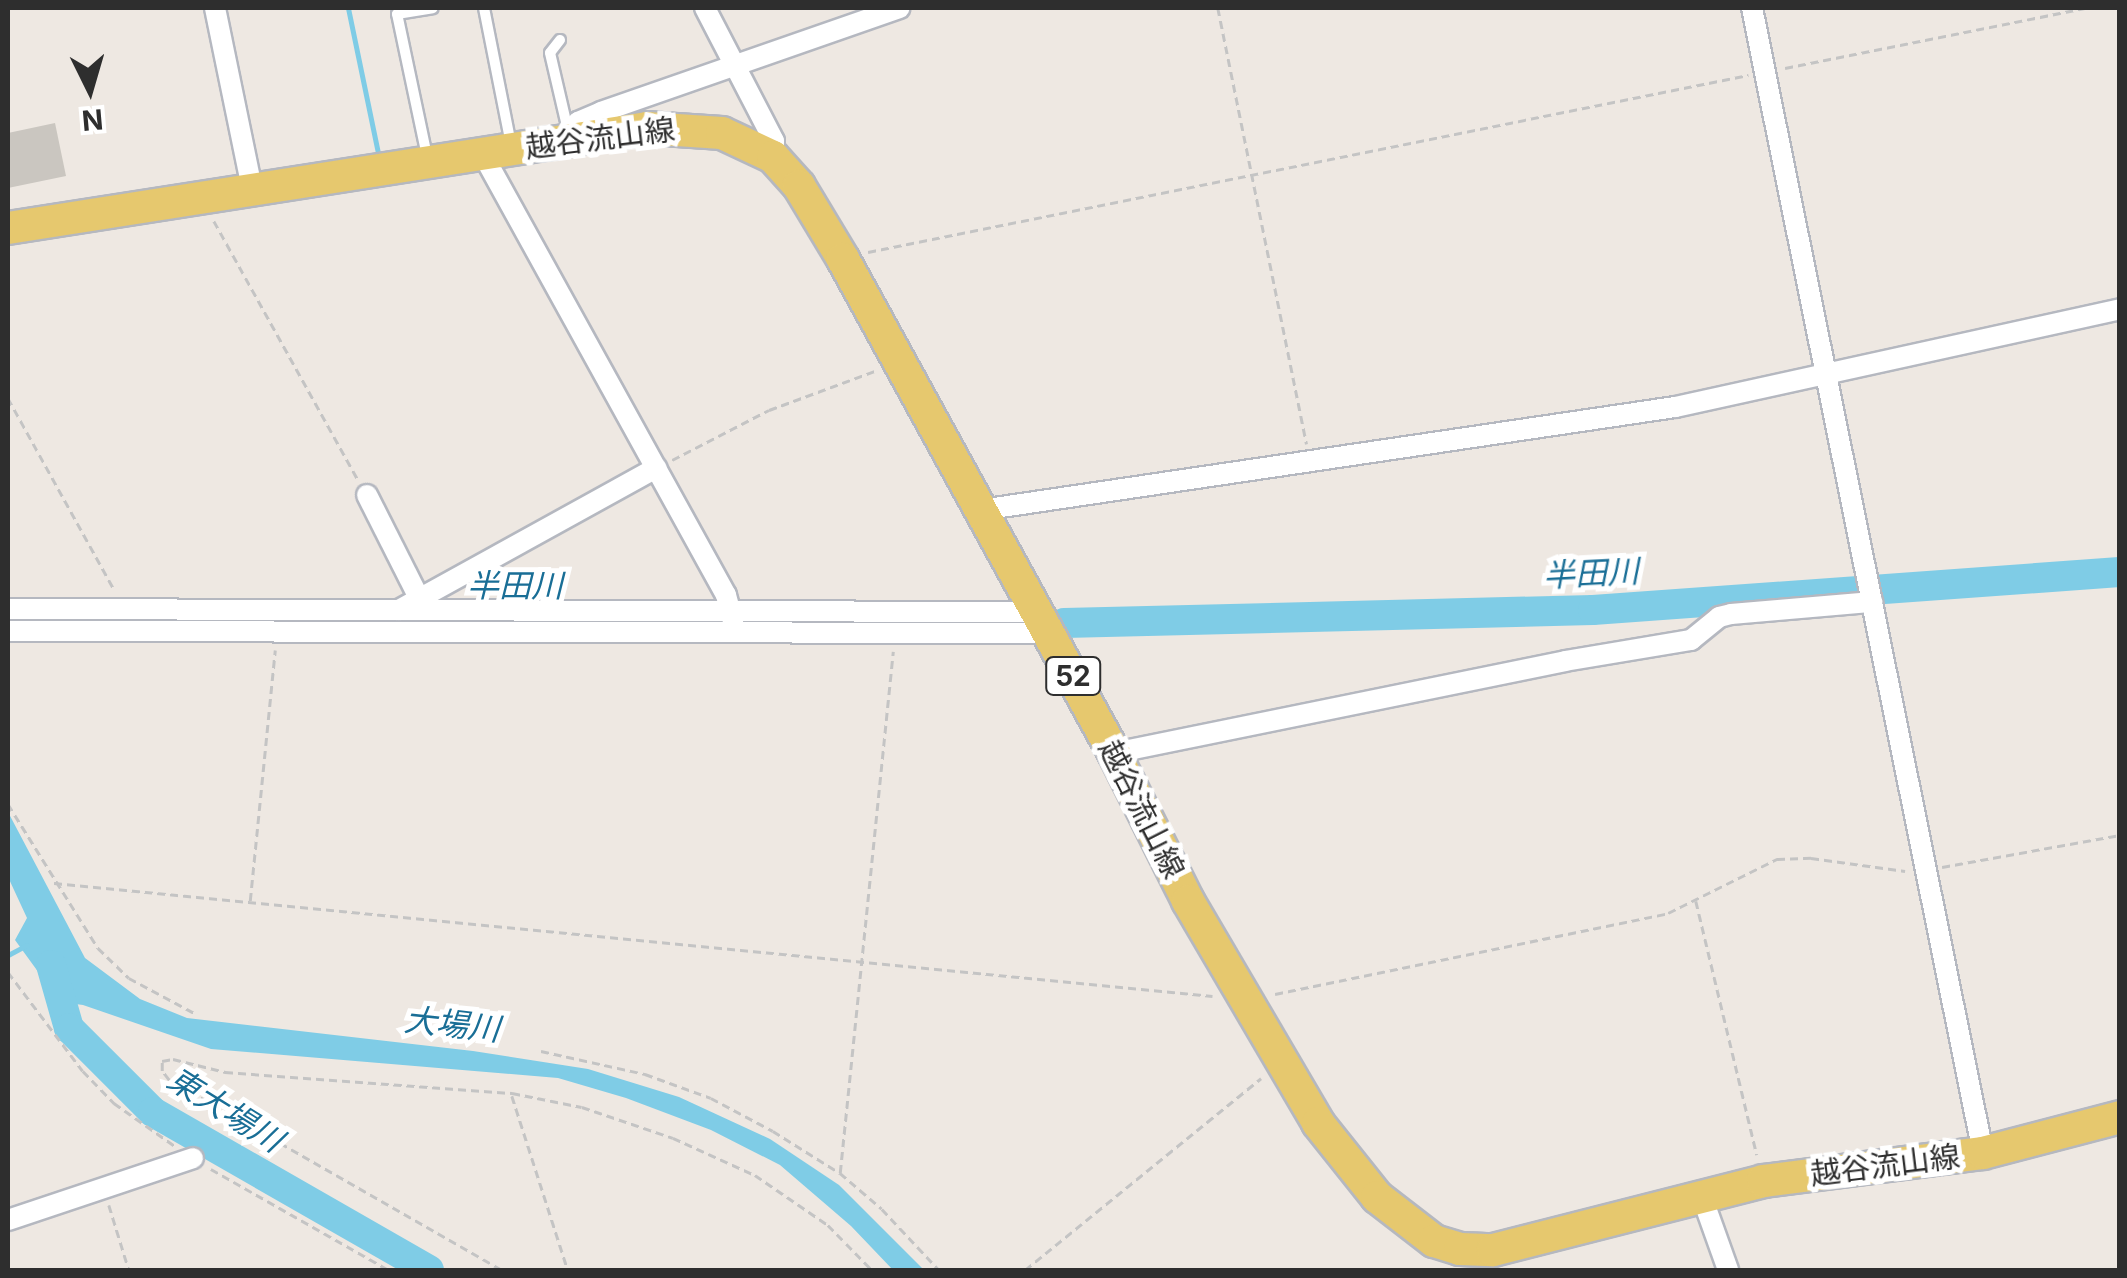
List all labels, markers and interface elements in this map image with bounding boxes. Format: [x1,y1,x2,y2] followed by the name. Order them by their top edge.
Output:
[40,40,140,140] north arrow
[81,102,105,138] text: N
[523,111,677,165] street label: 越谷流山線
[1542,552,1640,596] water label: 半田川
[467,567,563,605] water label: 半田川
[1043,653,1103,699] road number: 52
[1092,734,1192,884] street label: 越谷流山線
[402,1001,502,1049] water label: 大場川
[161,1060,289,1160] water label: 東大場川
[1808,1138,1962,1192] street label: 越谷流山線

